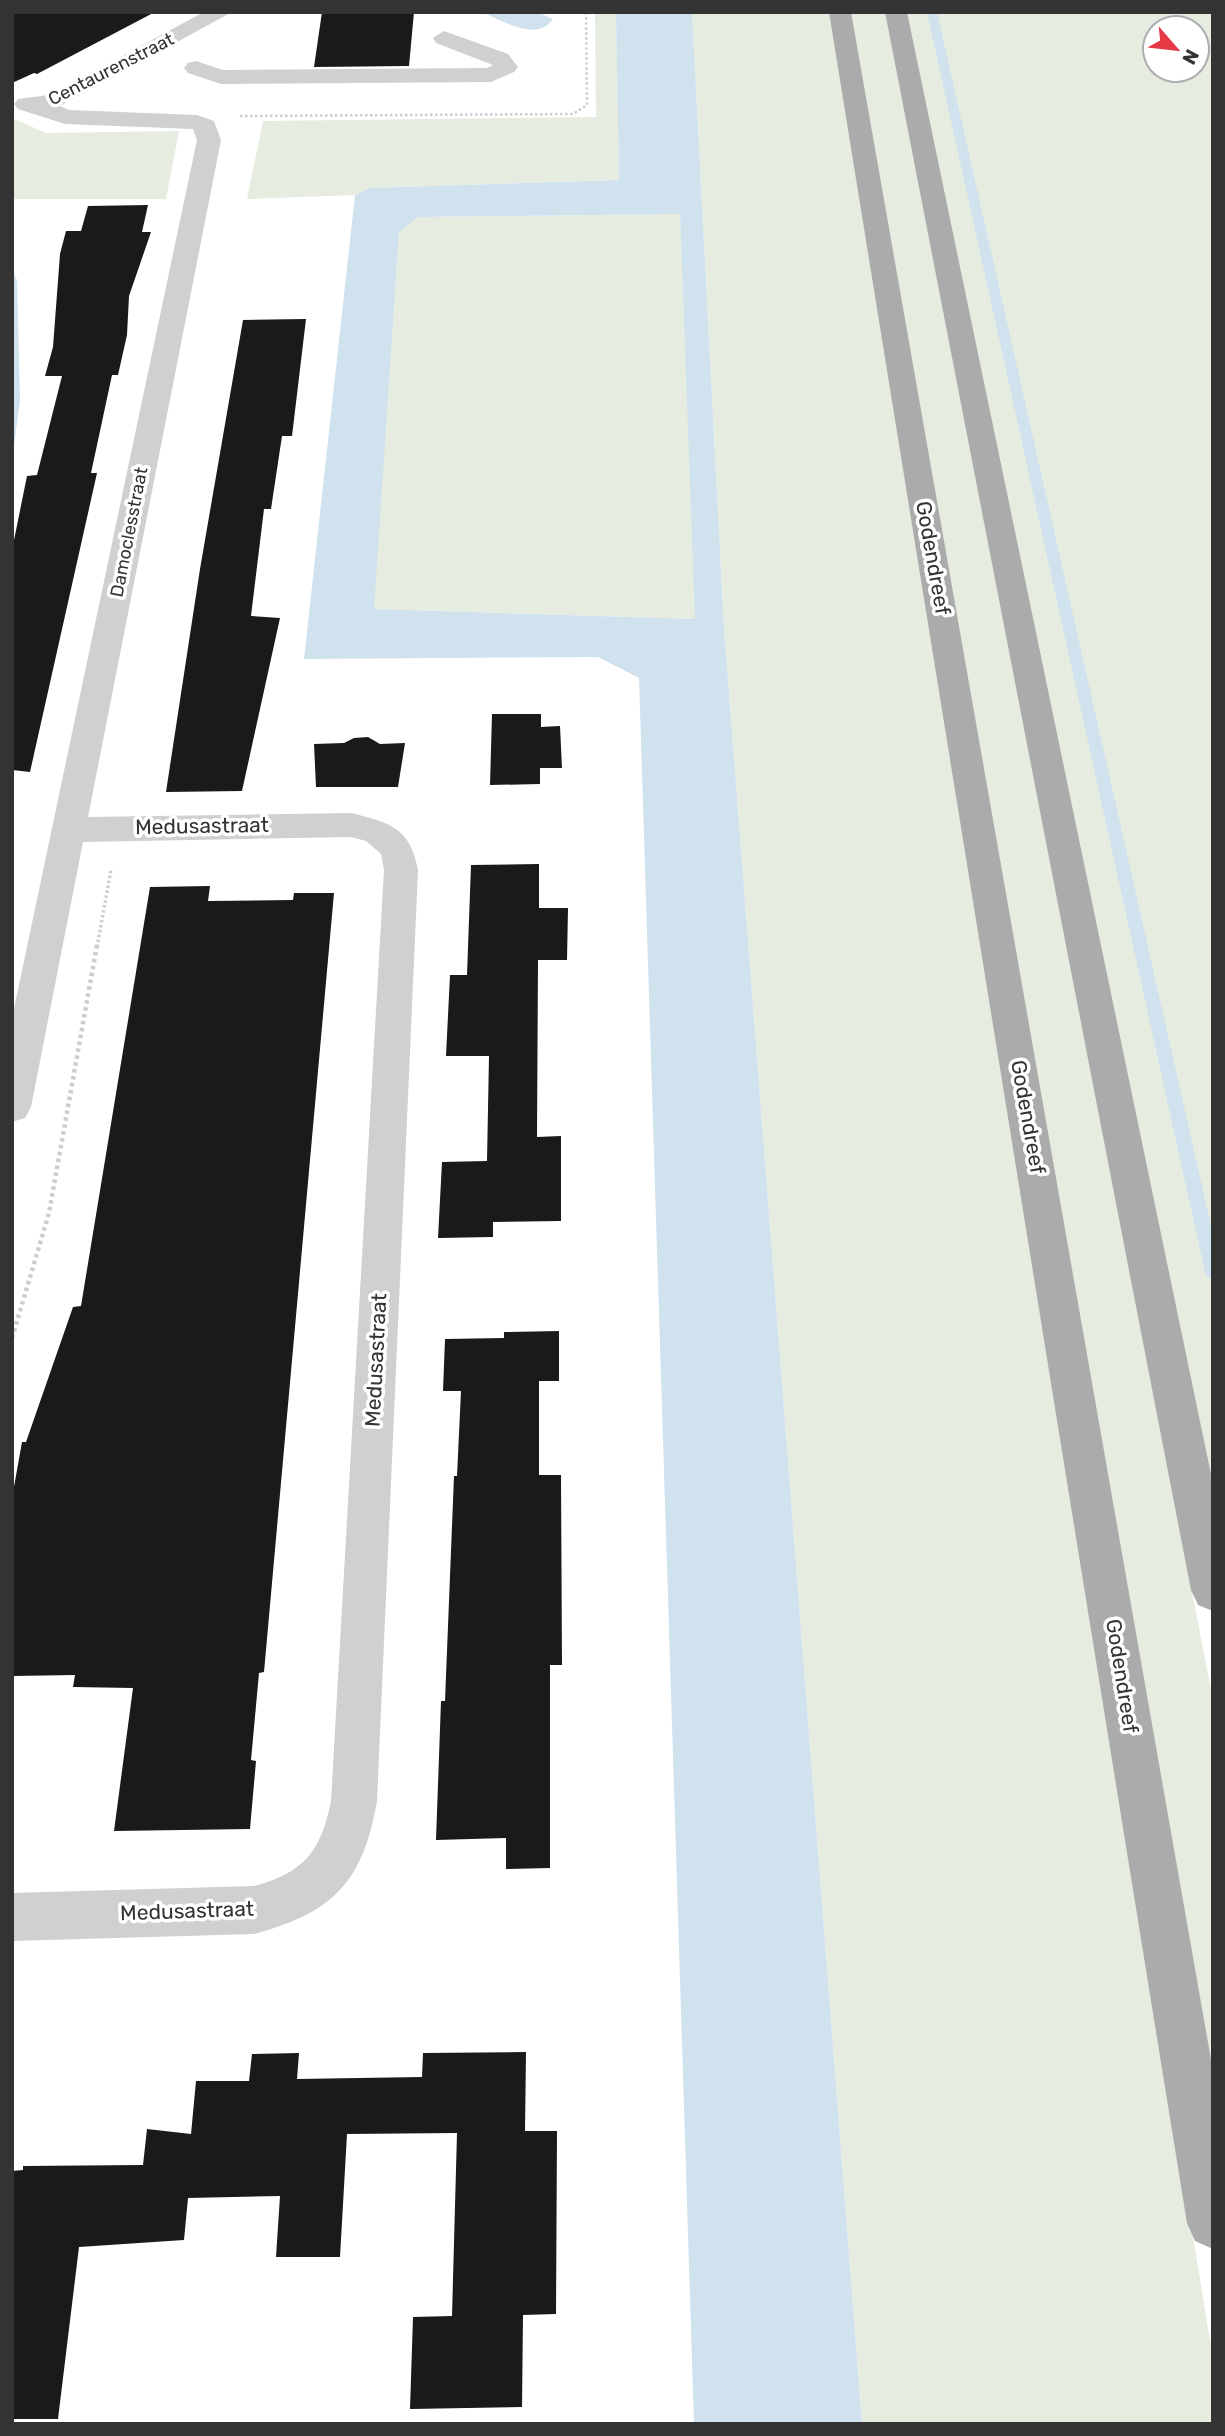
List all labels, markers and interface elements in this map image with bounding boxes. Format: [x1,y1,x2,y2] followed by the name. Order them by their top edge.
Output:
[1141,14,1211,84] north arrow
[45,28,177,110] street label: Centaurenstraat
[1177,45,1204,68] text: N
[106,465,152,599] street label: Damoclesstraat
[911,499,956,617] street label: Godendreef
[135,812,269,839] street label: Medusastraat
[1006,1058,1051,1176] street label: Godendreef
[360,1292,391,1427] street label: Medusastraat
[1101,1617,1144,1735] street label: Godendreef
[120,1896,254,1925] street label: Medusastraat

